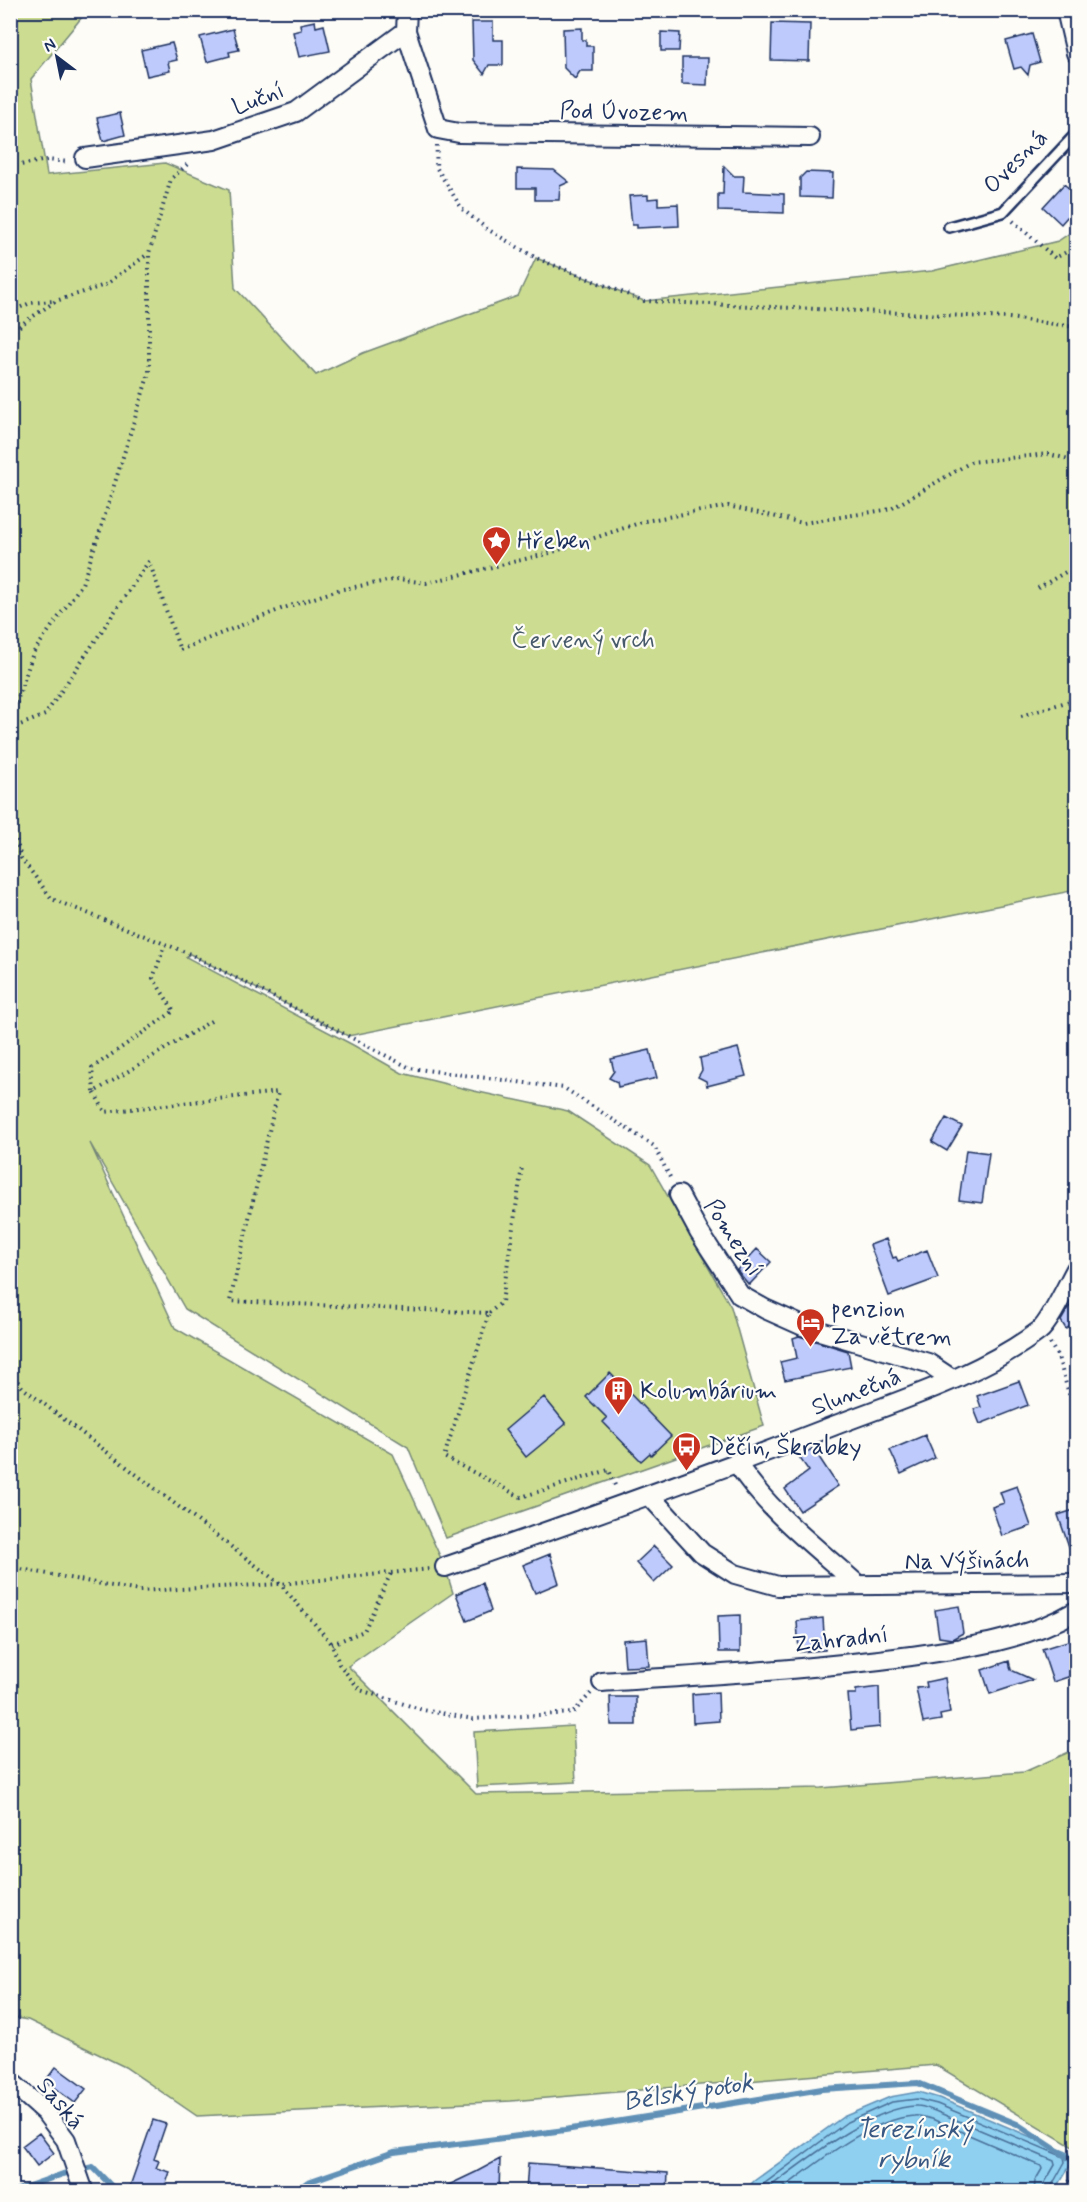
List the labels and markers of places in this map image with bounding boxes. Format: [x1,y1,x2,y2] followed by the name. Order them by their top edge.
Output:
[480,524,512,566] place icon: Hřeben
[517,526,590,557] place label: Hřeben
[831,1294,952,1353] place label: penzion Za větrem
[794,1306,826,1348] hotel icon: penzion Za větrem
[603,1374,635,1416] building icon: Kolumbárium
[640,1376,777,1407] place label: Kolumbárium
[671,1430,703,1472] bus stop icon: Děčín, Škrabky
[708,1432,861,1463] place label: Děčín, Škrabky

